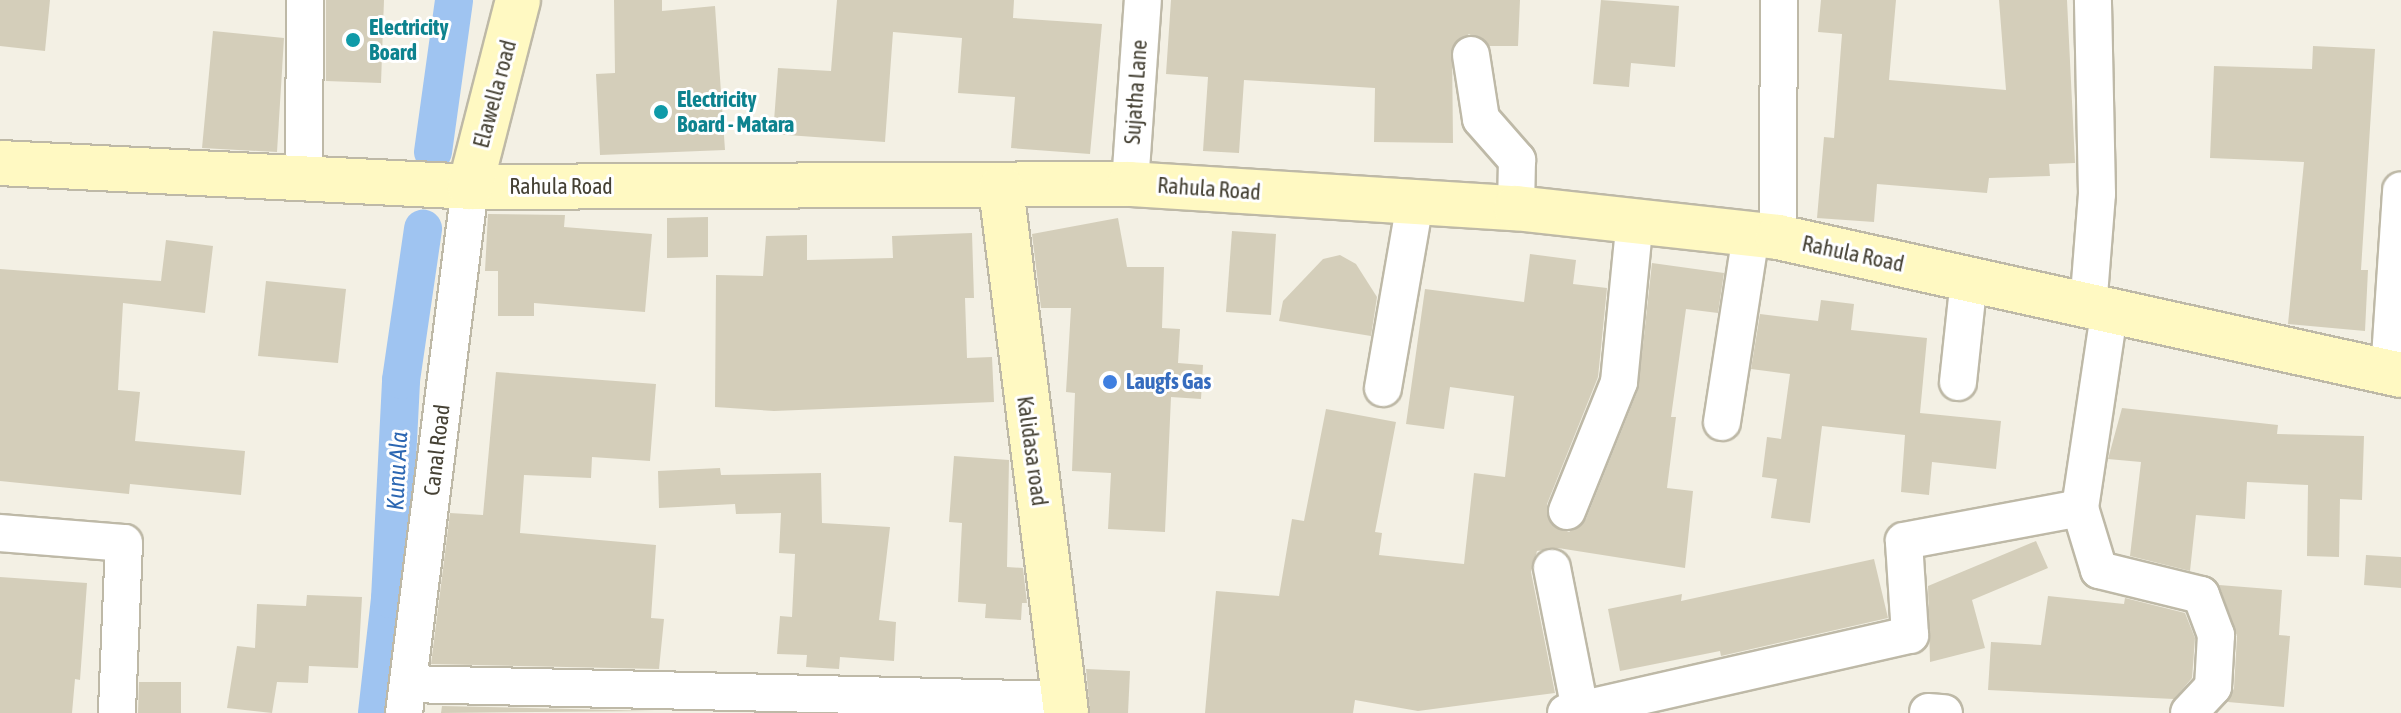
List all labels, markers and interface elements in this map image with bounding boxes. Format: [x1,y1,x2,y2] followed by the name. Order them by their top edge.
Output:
[369,14,448,66] place label: Electricity Board
[344,31,362,49] marker: Electricity Board
[468,37,522,151] street label: Elawella road
[1119,39,1153,145] street label: Sujatha Lane
[677,86,794,138] place label: Electricity Board - Matara
[652,103,670,121] marker: Electricity Board - Matara
[1156,172,1262,206] street label: Rahula Road
[509,174,613,200] street label: Rahula Road
[1800,230,1906,278] street label: Rahula Road
[1126,369,1211,395] place label: Laugfs Gas
[1101,373,1119,391] marker: Laugfs Gas
[1011,394,1053,508] street label: Kalidasa road
[418,403,456,497] street label: Canal Road
[381,431,413,511] water label: Kunu Ala

